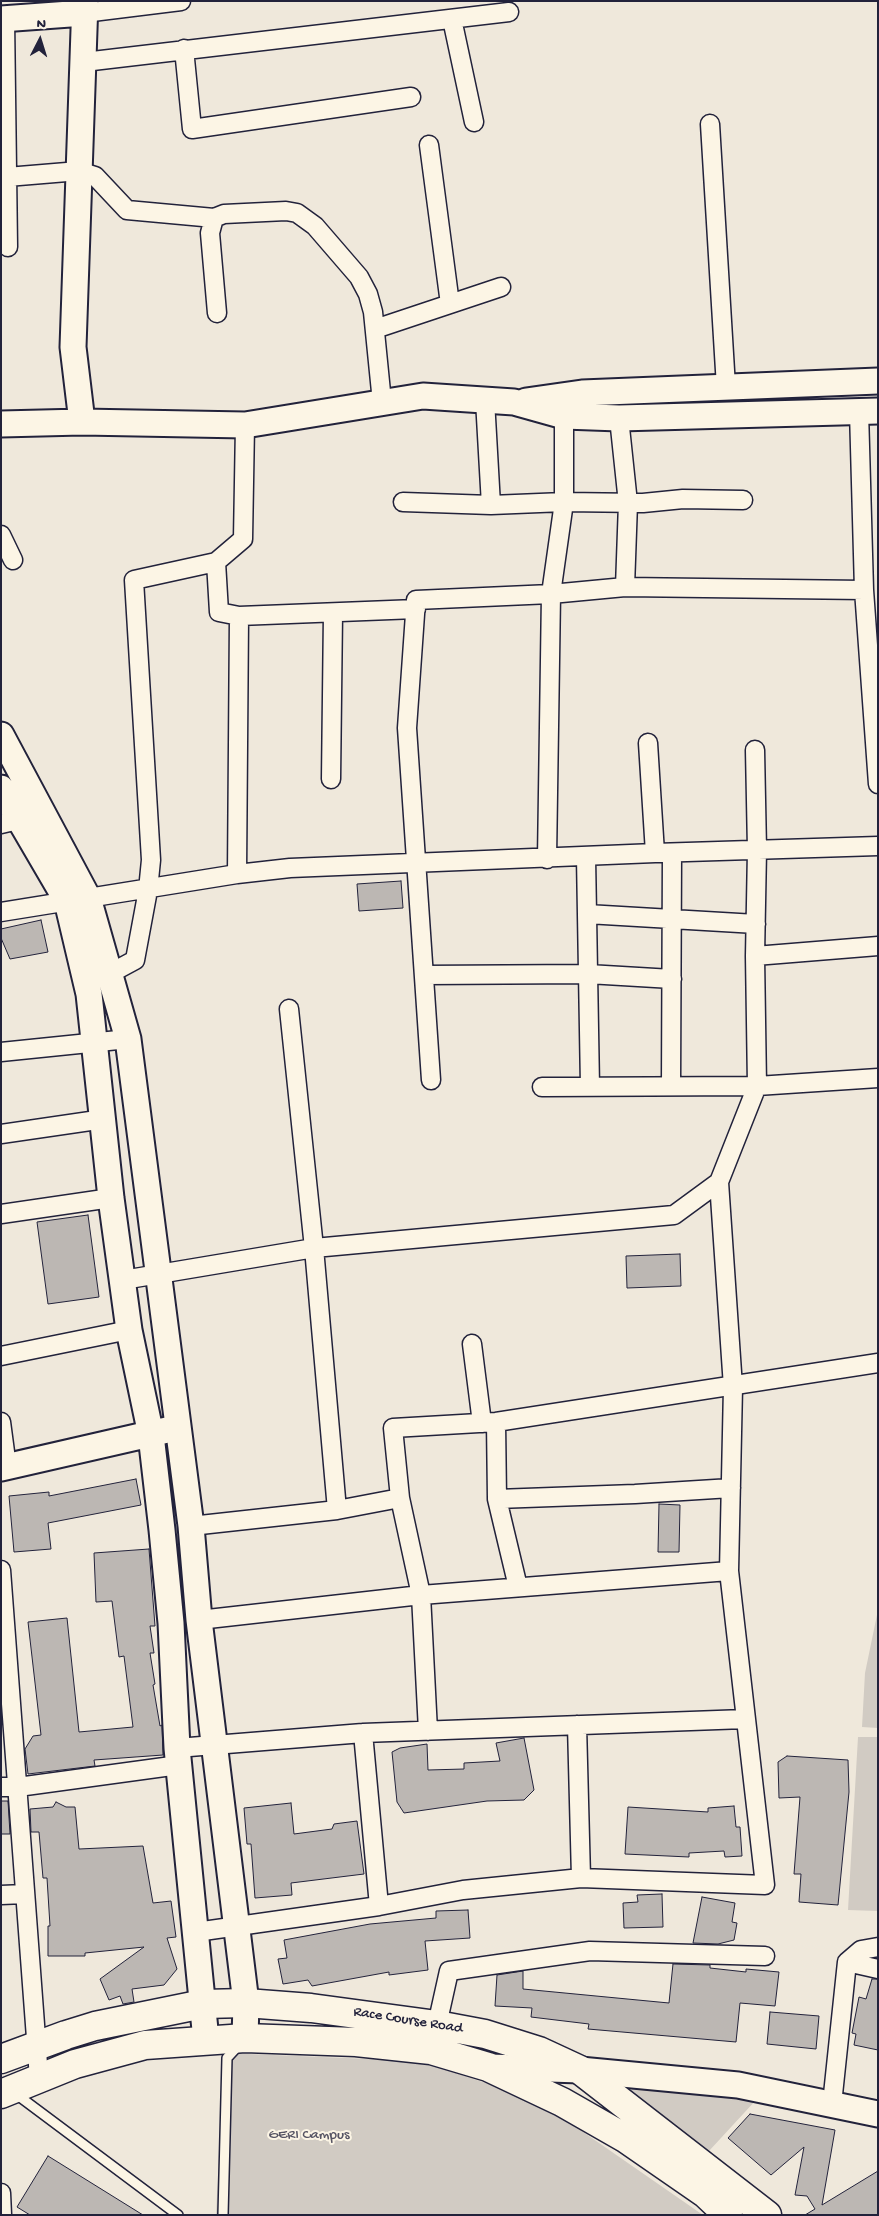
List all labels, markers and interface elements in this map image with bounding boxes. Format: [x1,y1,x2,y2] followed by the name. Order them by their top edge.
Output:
[15,15,65,65] north arrow
[36,16,47,33] text: N
[352,2003,464,2039] street label: Race Course Road
[269,2127,349,2145] park label: GERI Campus

